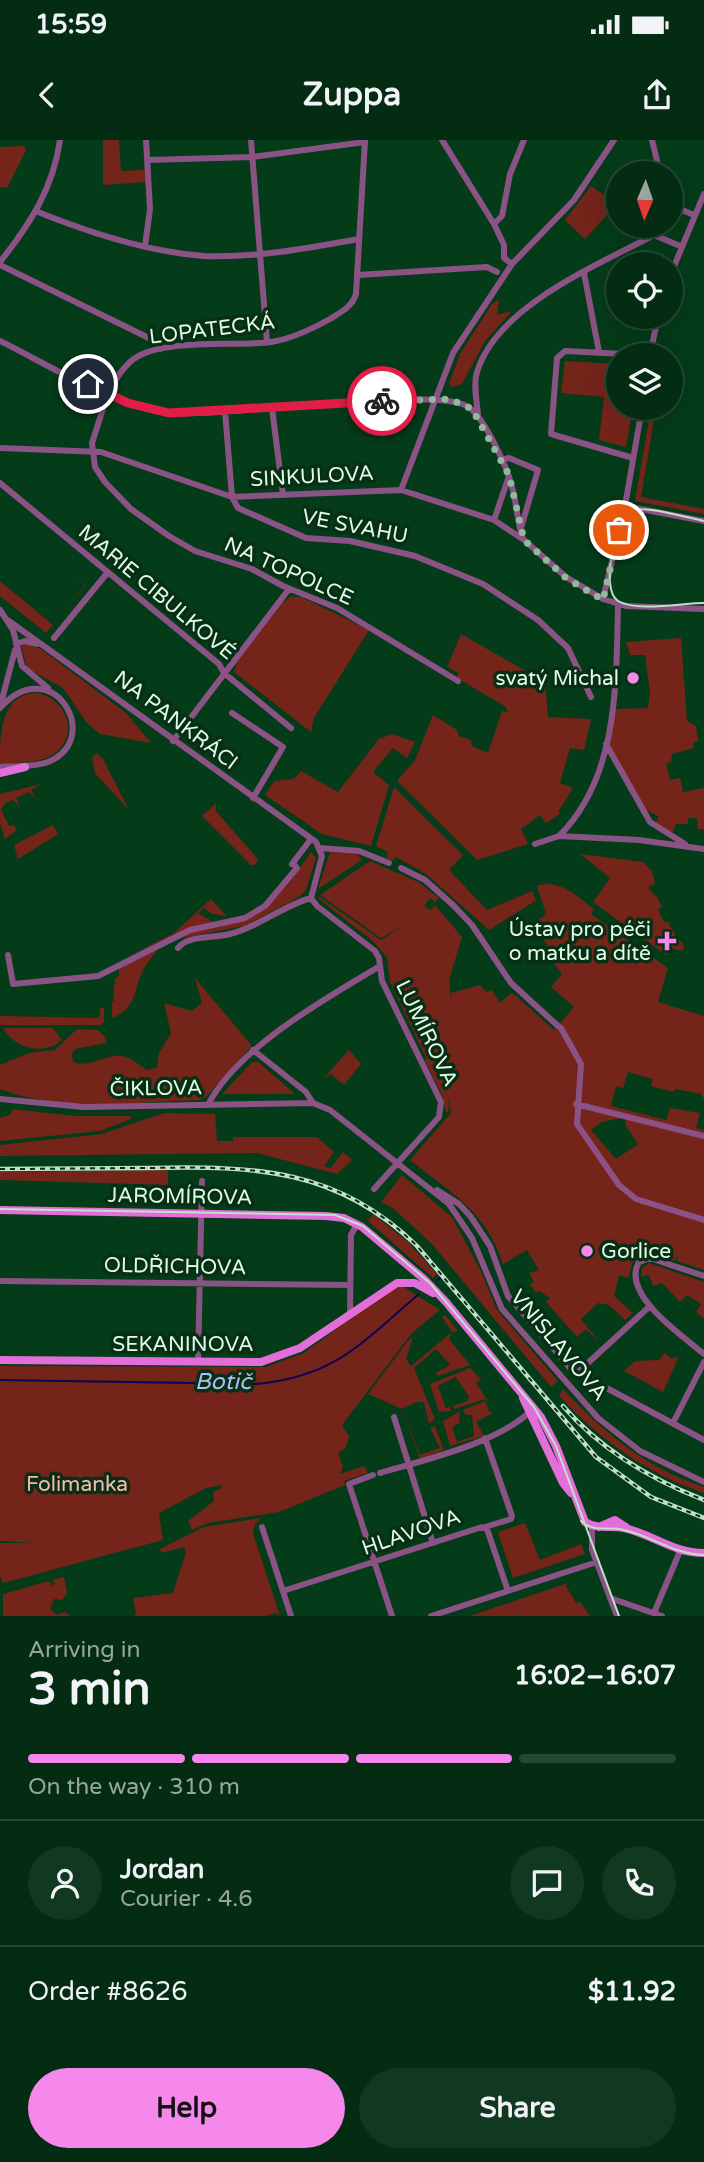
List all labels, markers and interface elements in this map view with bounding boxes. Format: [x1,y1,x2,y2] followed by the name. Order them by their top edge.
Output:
[35,9,107,40] text: 15:59
[28,76,66,114] icon: back
[303,76,401,114] text: Zuppa
[638,76,676,114] icon: share
[606,161,682,238] north arrow
[606,161,683,420] map controls
[606,252,683,329] button: locate
[148,309,276,350] street label: LOPATECKÁ
[606,343,683,420] button: layers
[58,354,118,414] pin
[69,365,107,403] icon: home
[347,366,417,436] courier
[363,382,401,420] icon: bike
[249,461,375,492] street label: SINKULOVA
[589,500,649,560] pin
[300,504,410,549] street label: VE SVAHU
[600,511,638,549] icon: bag
[73,519,240,665] street label: MARIE CIBULKOVÉ
[220,532,357,611] street label: NA TOPOLCE
[109,666,243,775] street label: NA PANKRÁCI
[495,666,619,691] place label: svatý Michal
[625,670,641,686] marker: svatý Michal
[508,917,651,966] place label: Ústav pro péči o matku a dítě
[657,931,677,951] marker: Ústav pro péči o matku a dítě
[390,976,463,1090] street label: LUMÍROVA
[109,1075,203,1102] street label: ČIKLOVA
[107,1183,253,1210] street label: JAROMÍROVA
[601,1239,671,1264] place label: Gorlice
[579,1243,595,1259] marker: Gorlice
[104,1253,246,1280] street label: OLDŘICHOVA
[505,1285,612,1406] street label: VNISLAVOVA
[112,1332,254,1357] street label: SEKANINOVA
[195,1368,254,1396] water label: Botič
[26,1472,128,1497] park label: Folimanka
[359,1504,464,1561] street label: HLAVOVA
[28,1636,141,1664] text: Arriving in
[514,1660,676,1691] text: 16:02–16:07
[28,1662,151,1717] text: 3 min
[28,1773,240,1801] text: On the way · 310 m
[28,1846,102,1920] button: person
[510,1846,584,1920] button: chat
[602,1846,676,1920] button: phone
[120,1854,204,1885] text: Jordan
[120,1885,253,1913] text: Courier · 4.6
[28,1976,188,2007] text: Order #8626
[588,1976,676,2007] text: $11.92
[28,2068,345,2148] button: Help
[359,2068,676,2148] button: Share

